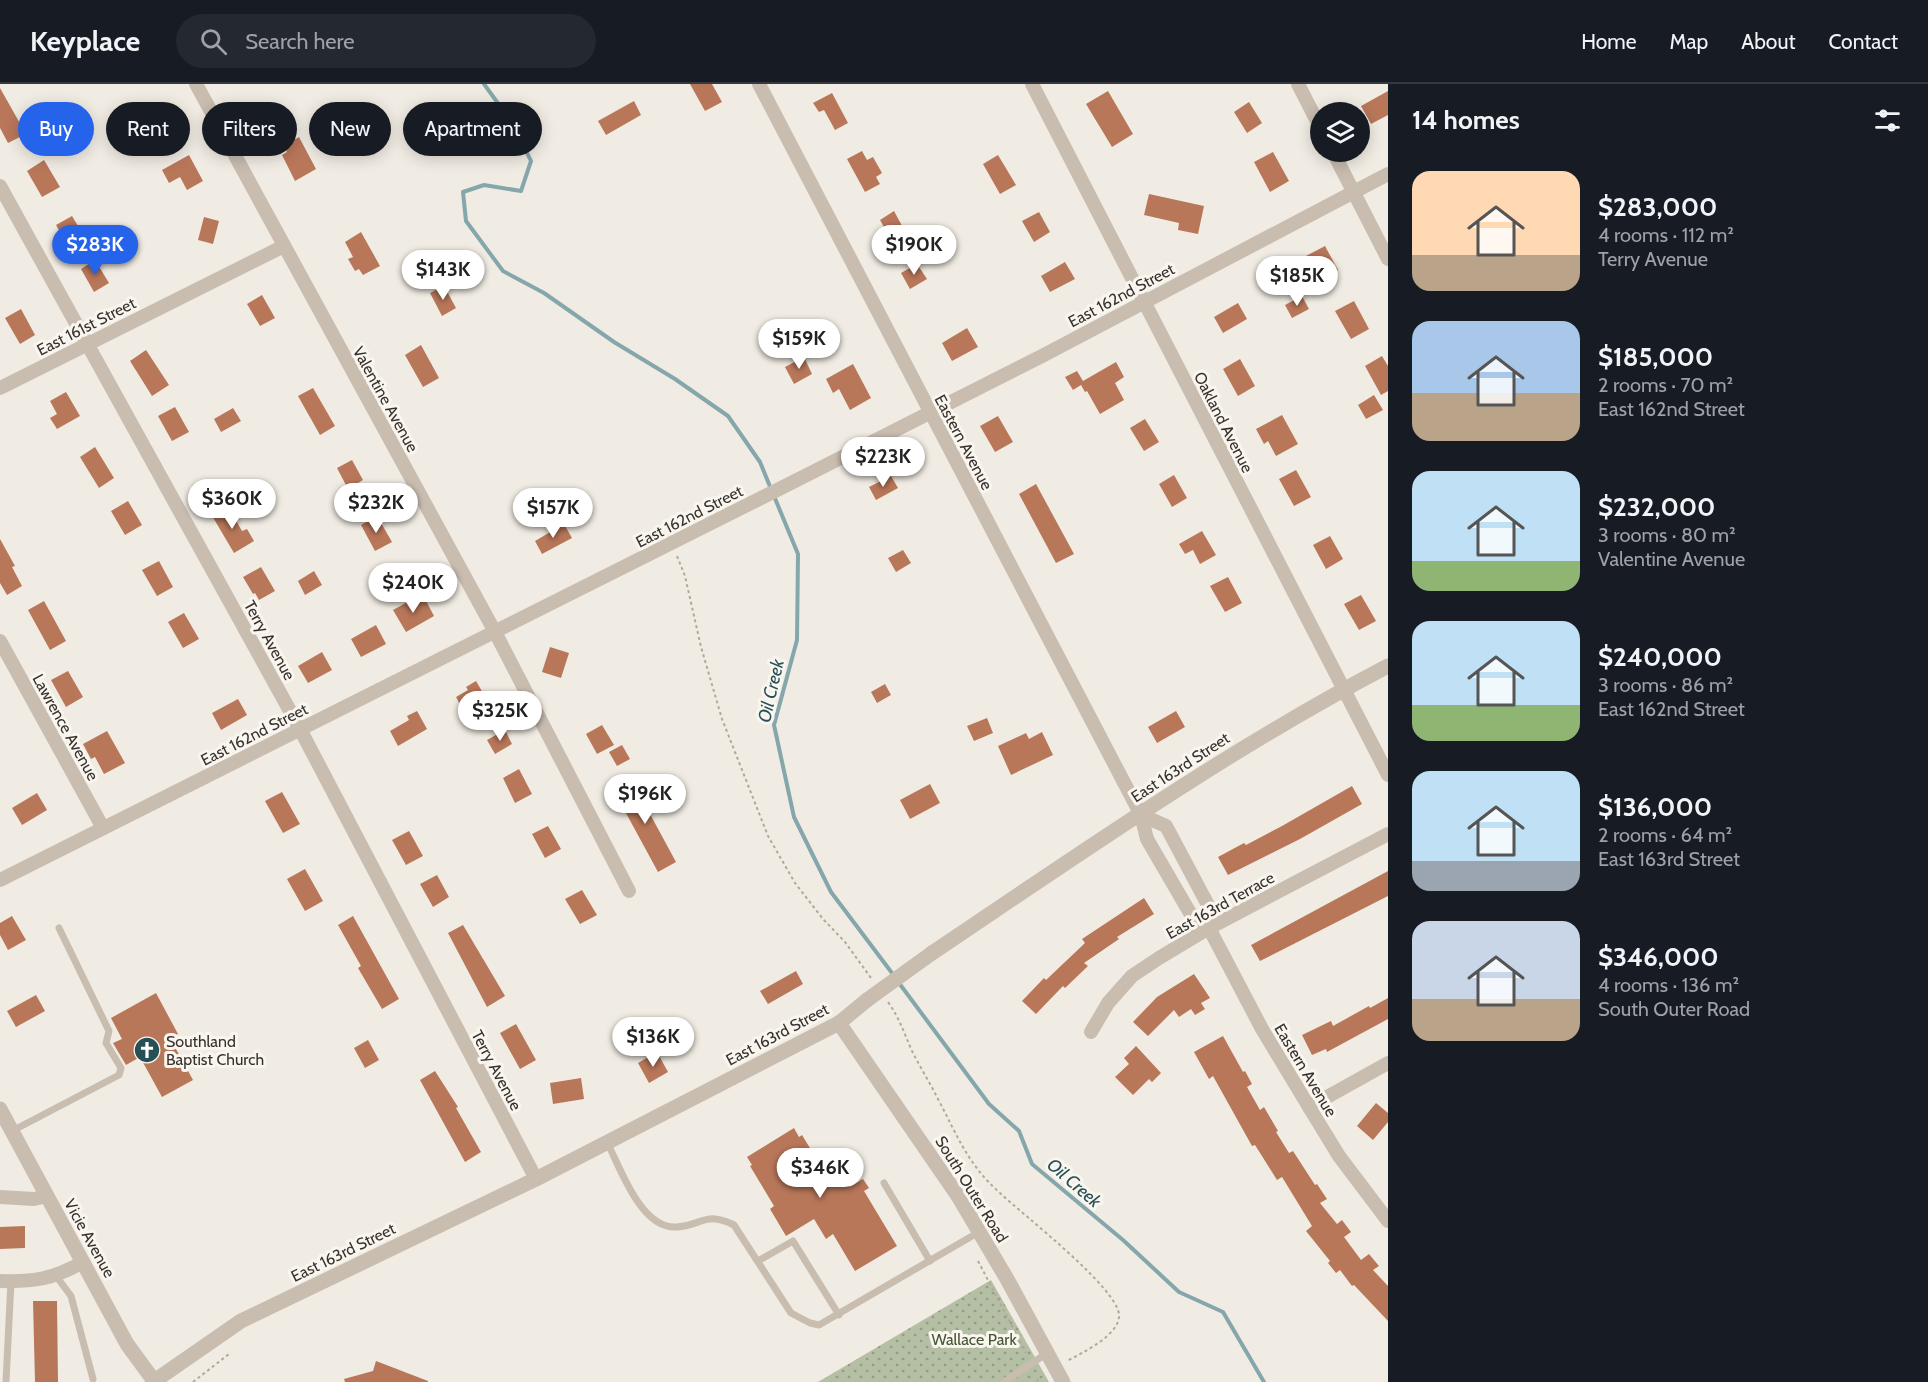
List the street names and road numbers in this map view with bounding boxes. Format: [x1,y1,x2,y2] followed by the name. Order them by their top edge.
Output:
[1065,259,1178,331] street label: East 162nd Street
[34,293,139,359] street label: East 161st Street
[349,343,422,455] street label: Valentine Avenue
[1190,369,1257,476] street label: Oakland Avenue
[931,391,997,493] street label: Eastern Avenue
[633,481,746,552] street label: East 162nd Street
[240,597,299,683] street label: Terry Avenue
[28,671,103,784] street label: Lawrence Avenue
[198,699,311,770] street label: East 162nd Street
[1127,728,1234,806] street label: East 163rd Street
[1163,868,1278,943] street label: East 163rd Terrace
[723,999,832,1069] street label: East 163rd Street
[1270,1020,1341,1120] street label: Eastern Avenue
[468,1027,526,1114] street label: Terry Avenue
[931,1133,1012,1246] street label: South Outer Road
[60,1196,119,1281] street label: Vicie Avenue
[288,1219,399,1286] street label: East 163rd Street

